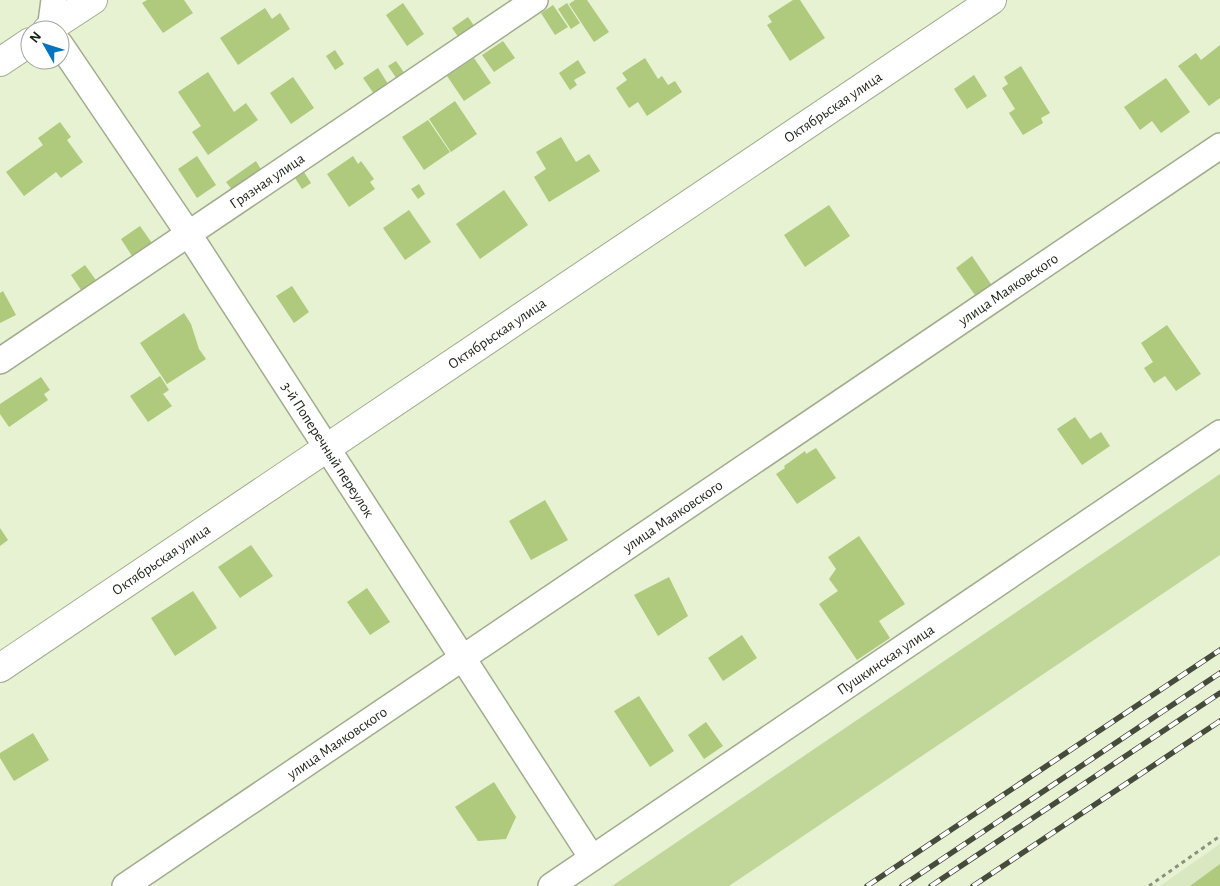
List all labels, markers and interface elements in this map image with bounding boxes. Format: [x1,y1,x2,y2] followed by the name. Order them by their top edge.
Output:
[20,20,70,70] north arrow
[27,29,44,46] text: N
[781,69,885,146] street label: Октябрьская улица
[227,150,307,211] street label: Грязная улица
[955,250,1061,329] street label: улица Маяковского
[445,295,549,372] street label: Октябрьская улица
[279,379,377,520] street label: 3-й Поперечный переулок
[619,477,725,555] street label: улица Маяковского
[109,521,213,598] street label: Октябрьская улица
[834,621,937,698] street label: Пушкинская улица
[284,704,390,782] street label: улица Маяковского

